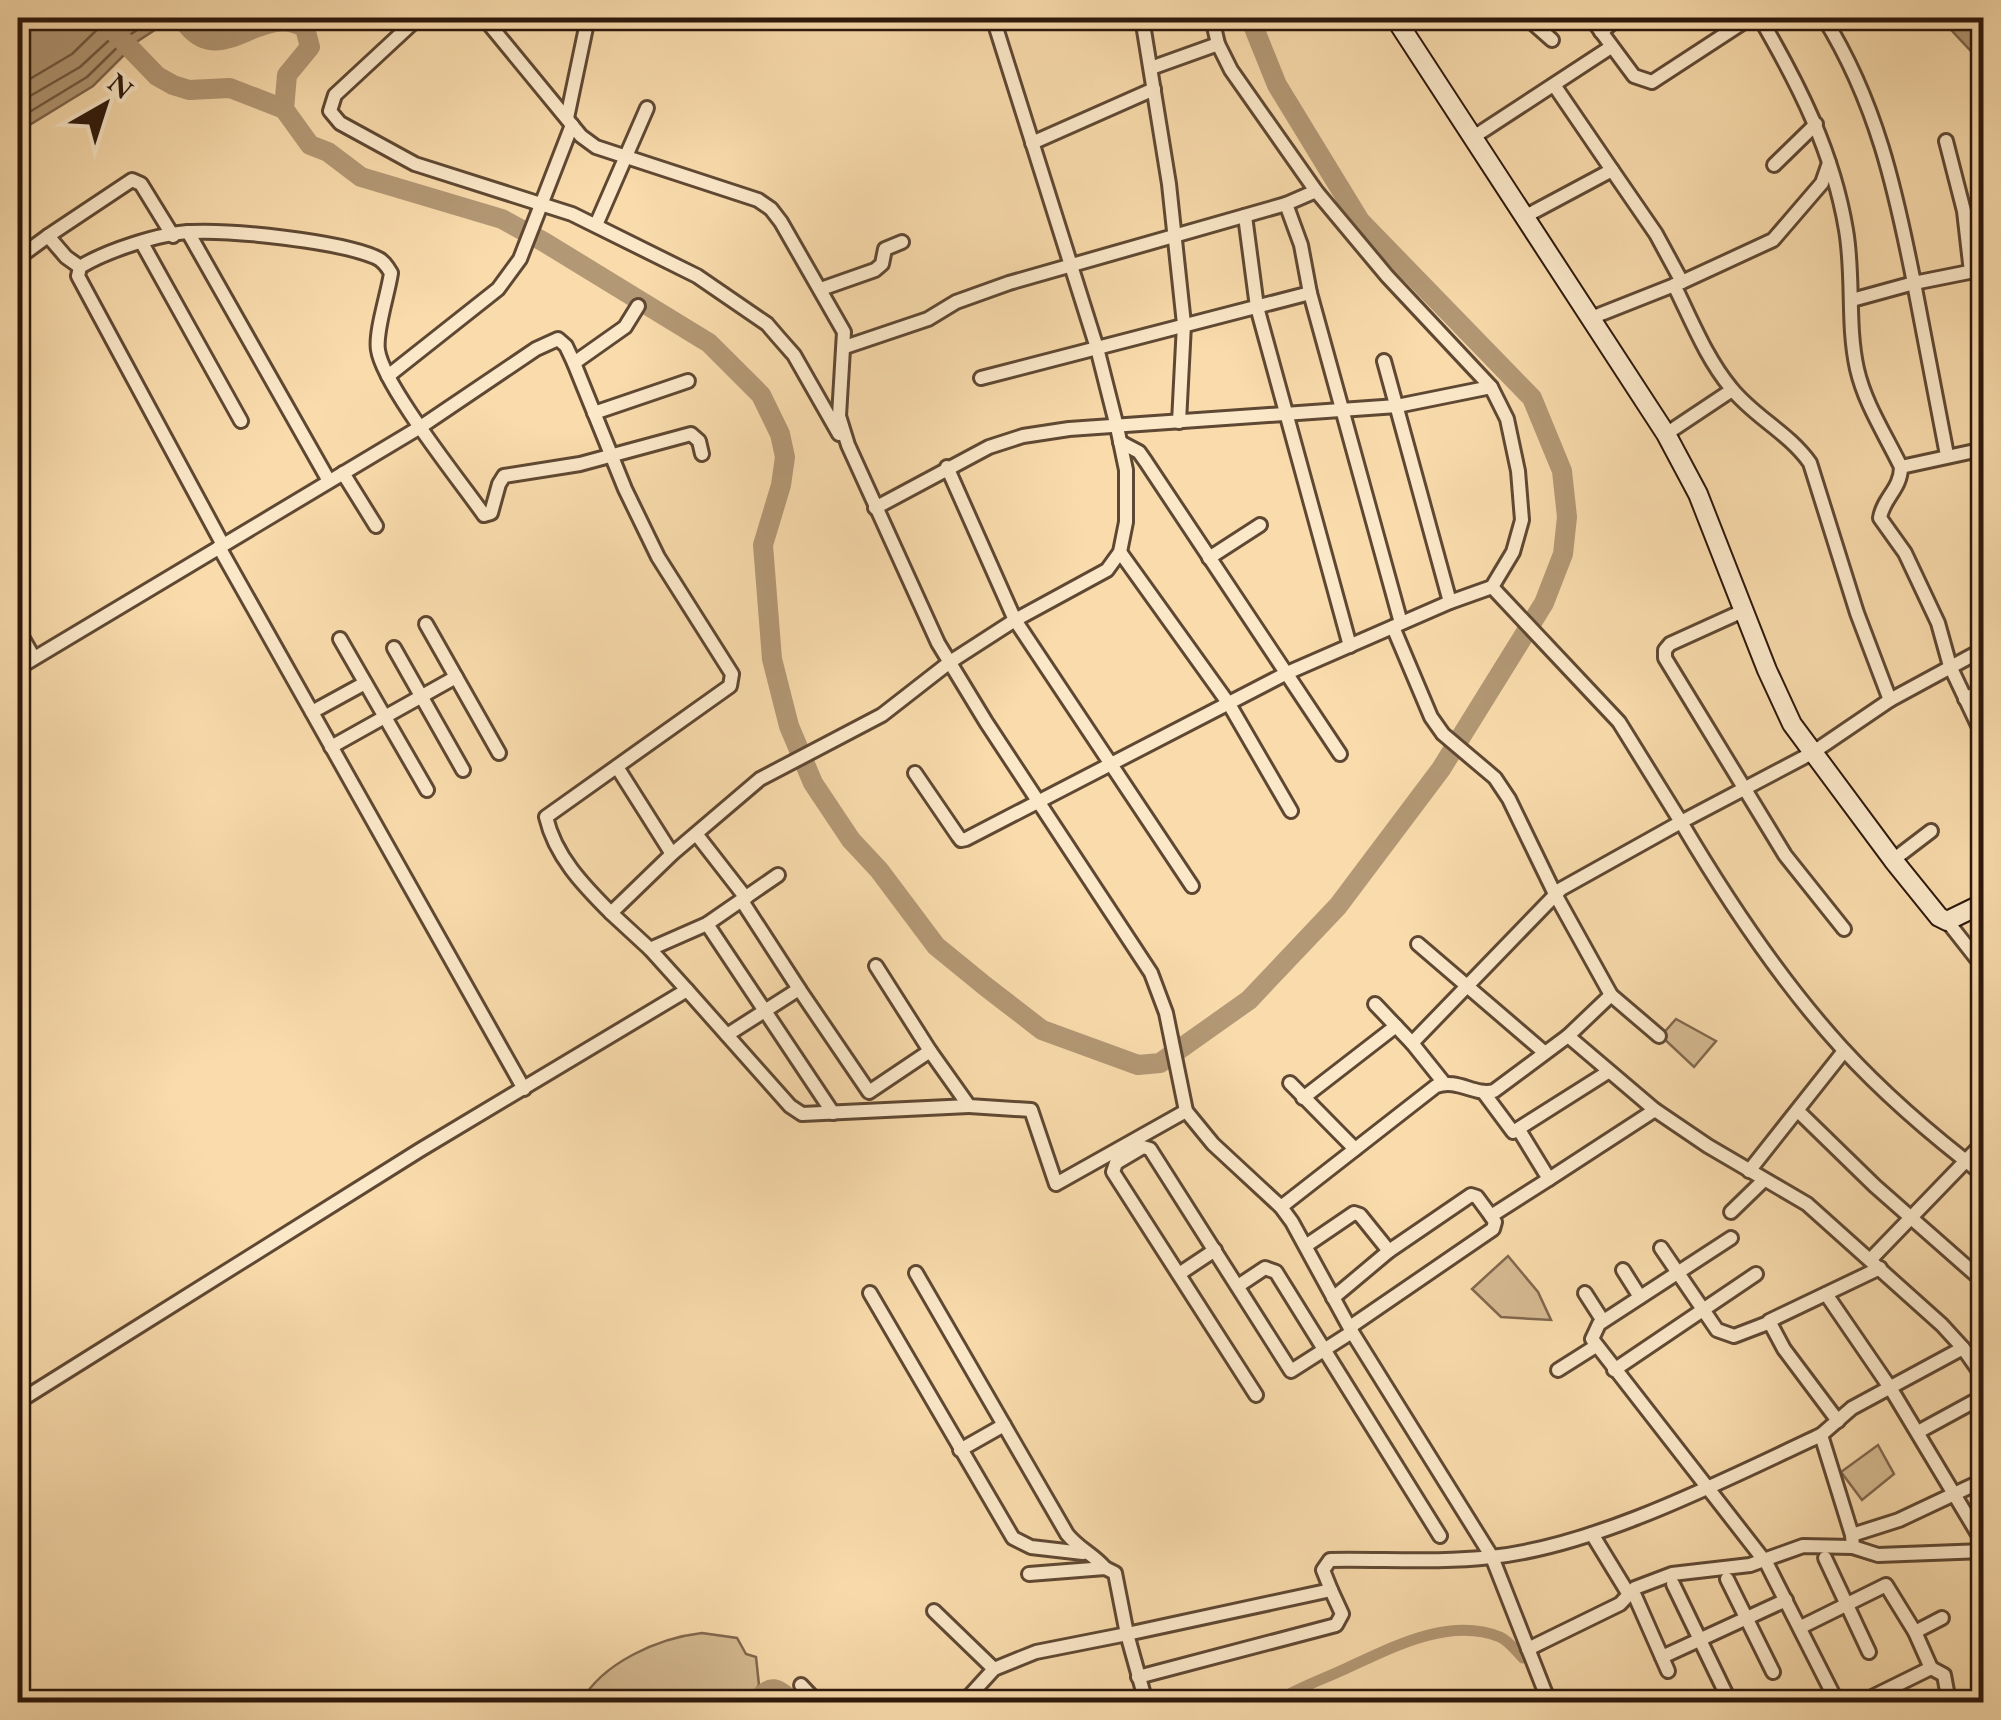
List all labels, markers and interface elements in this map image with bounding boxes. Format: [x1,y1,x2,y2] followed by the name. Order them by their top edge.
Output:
[55,55,155,155] north arrow
[101,64,141,107] text: N

